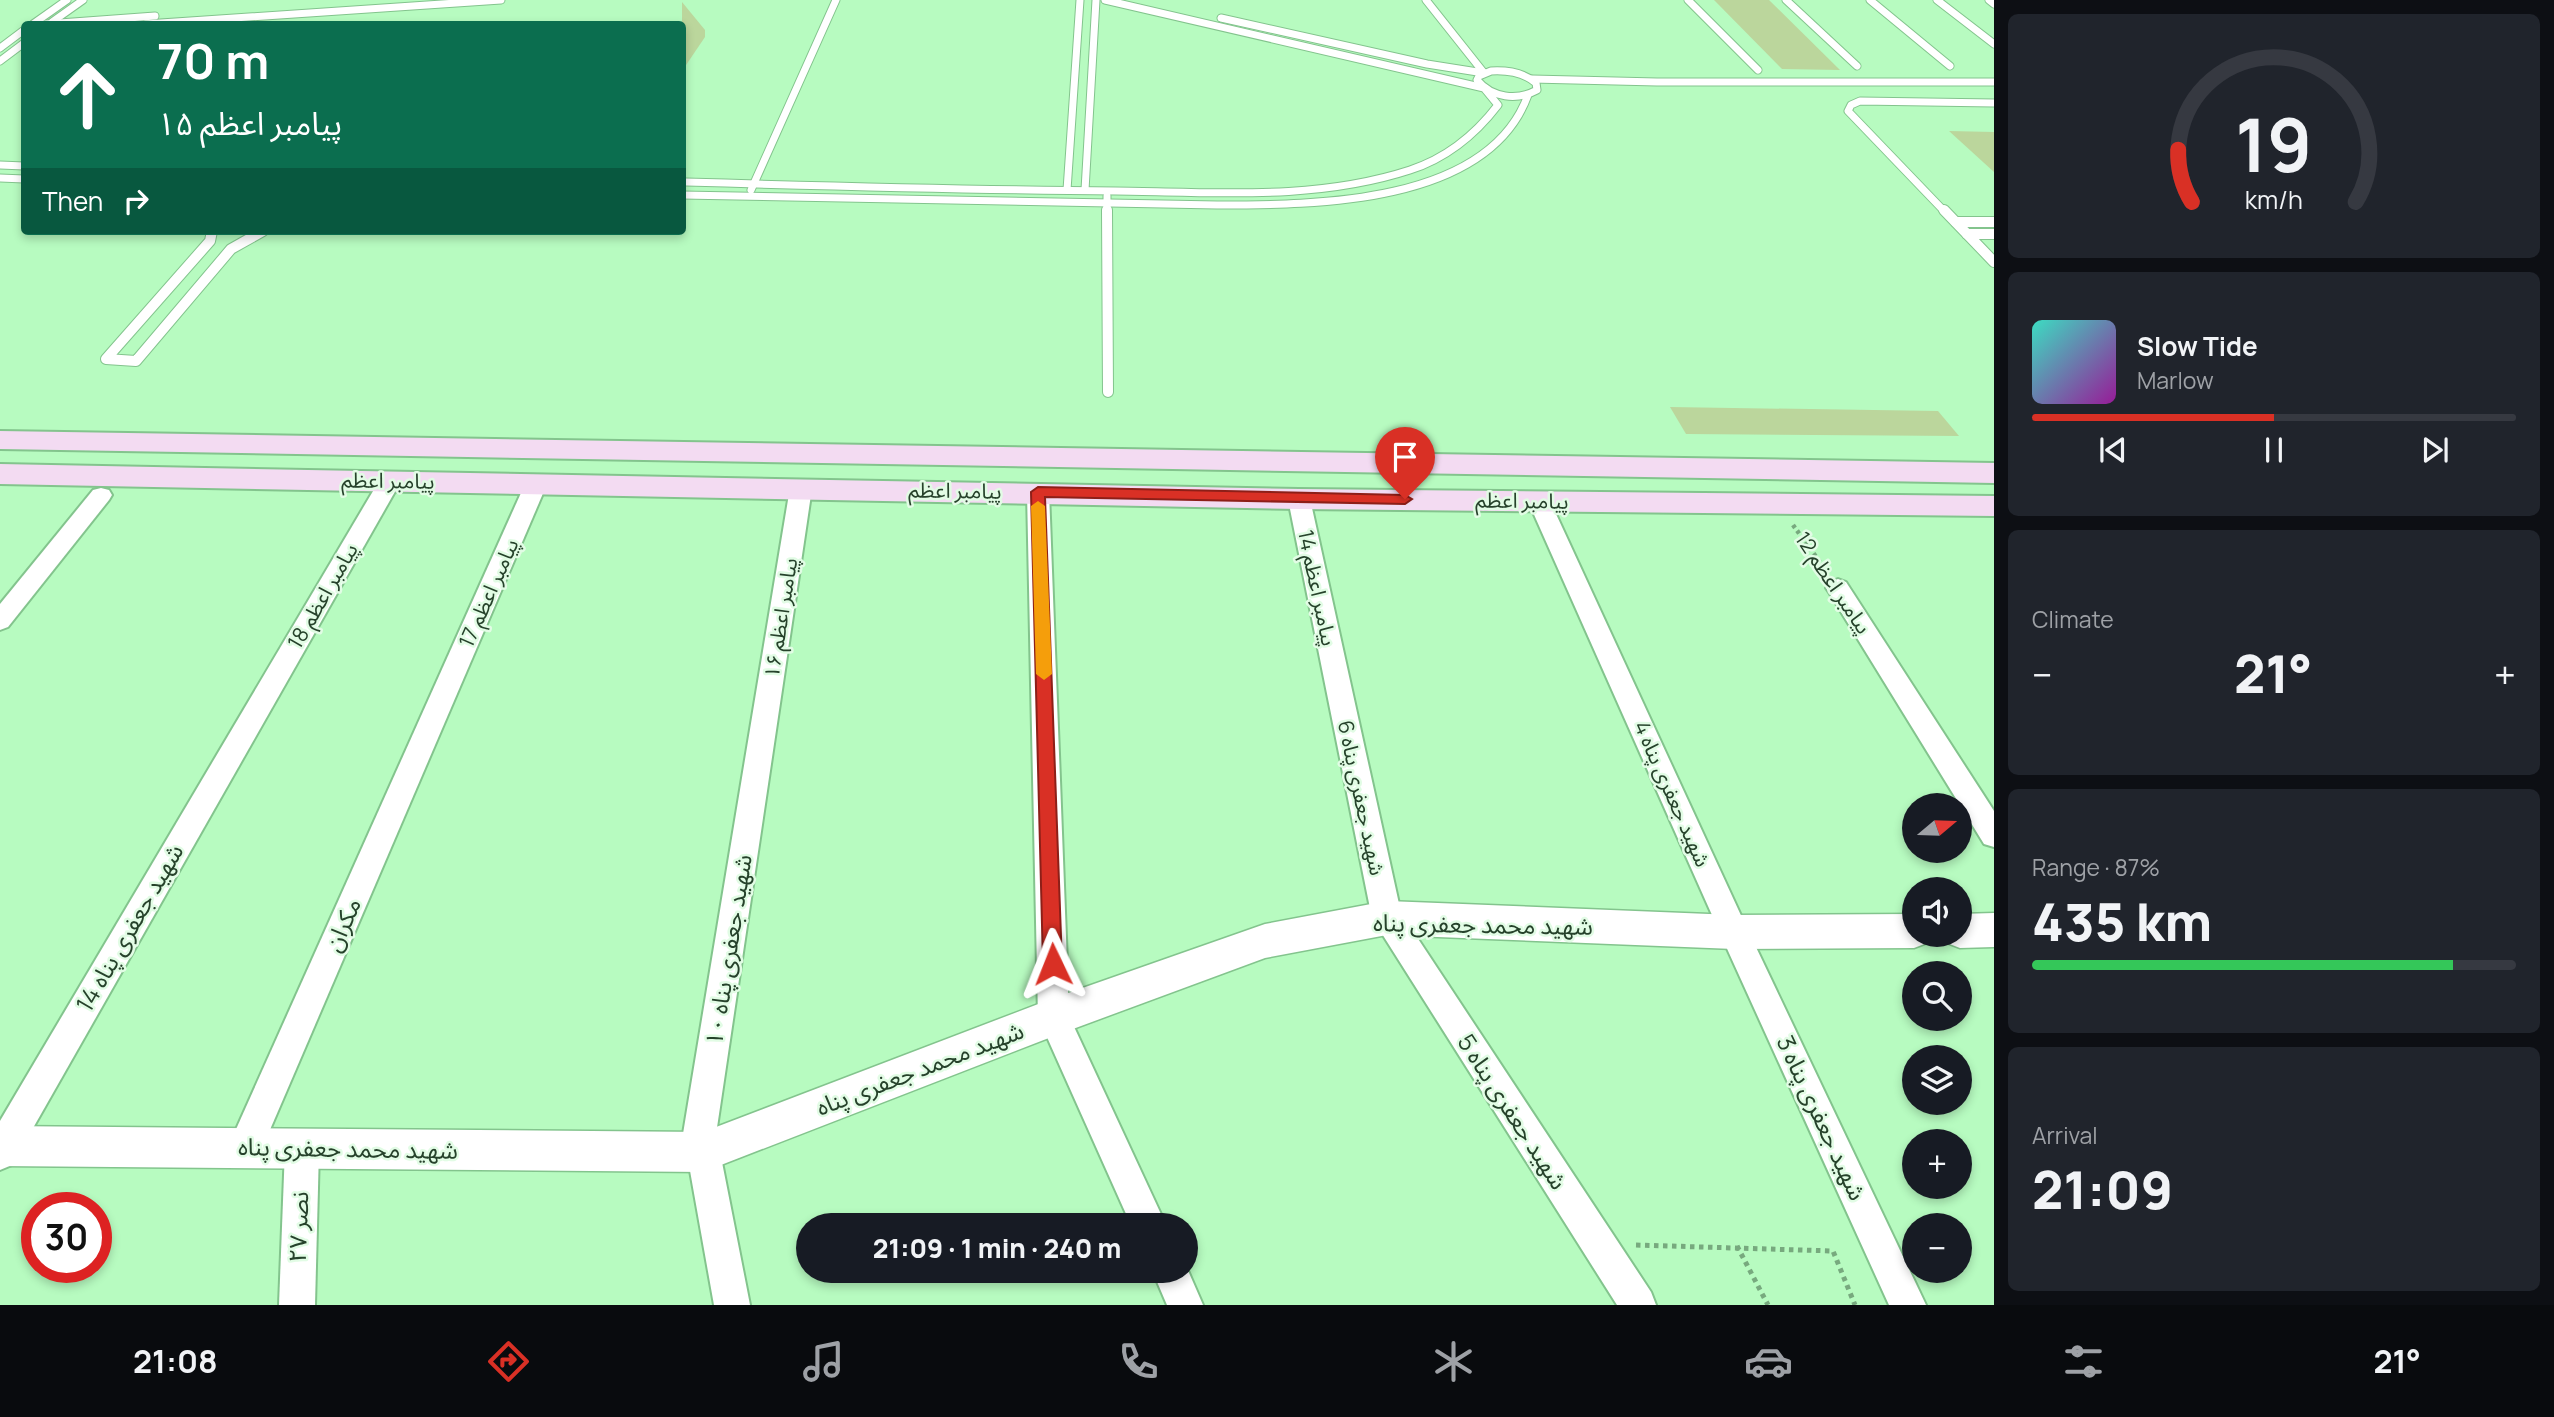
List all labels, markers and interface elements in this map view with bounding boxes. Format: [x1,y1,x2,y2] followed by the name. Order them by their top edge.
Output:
[157,27,269,94] text: 70 m
[42,49,133,140] icon: ahead
[2235,94,2313,194] text: 19
[157,101,342,145] text: پیامبر اعظم ۱۵
[117,182,155,220] icon: right
[2245,182,2303,217] text: km/h
[42,183,103,219] text: Then
[2137,328,2258,364] text: Slow Tide
[2137,364,2214,396] text: Marlow
[1375,427,1435,499] pin
[2094,431,2132,469] icon: previous
[2255,431,2293,469] icon: pause
[2416,431,2454,469] icon: next
[1386,438,1424,476] icon: arrive
[341,465,435,497] street label: پیامبر اعظم
[908,475,1002,507] street label: پیامبر اعظم
[1475,485,1569,517] street label: پیامبر اعظم
[1788,526,1878,640] street label: پیامبر اعظم 12
[1290,527,1344,649] street label: پیامبر اعظم 14
[452,534,526,652] street label: پیامبر اعظم 17
[281,537,365,655] street label: پیامبر اعظم 18
[757,556,805,680] street label: پیامبر اعظم ۱۶
[2032,603,2114,635] text: Climate
[2234,638,2313,709] text: 21°
[2032,648,2053,700] text: −
[2494,648,2516,700] text: +
[1628,716,1718,871] street label: شهید جعفری پناه 4
[1332,718,1392,878] street label: شهید جعفری پناه 6
[1902,793,1972,863] north arrow
[1902,793,1972,1283] map controls
[67,837,190,1017] street label: شهید جعفری پناه 14
[2032,851,2160,883] text: Range · 87%
[696,852,759,1048] street label: شهید جعفری پناه ۱۰
[1902,877,1972,947] button: sound
[2032,886,2212,957] text: 435 km
[315,892,368,957] street label: مکران
[1373,905,1593,942] street label: شهید محمد جعفری پناه
[1016,927,1090,1001] position arrow
[1902,961,1972,1031] button: search
[811,1013,1028,1123] street label: شهید محمد جعفری پناه
[1450,1027,1576,1195] street label: شهید جعفری پناه 5
[1769,1029,1875,1205] street label: شهید جعفری پناه 3
[1902,1045,1972,1115] button: layers
[2032,1119,2098,1151] text: Arrival
[238,1129,458,1166] street label: شهید محمد جعفری پناه
[1902,1129,1972,1199] button: +
[2032,1154,2173,1225] text: 21:09
[280,1191,315,1263] street label: نصر ۲۷
[21,1192,112,1283] speed limit sign: 30
[1902,1213,1972,1283] button: −
[873,1230,1121,1266] text: 21:09 · 1 min · 240 m
[484,1337,533,1386] icon: directions
[799,1337,848,1386] icon: music
[1114,1337,1163,1386] icon: phone
[1429,1337,1478,1386] icon: climate
[1744,1337,1793,1386] icon: car
[2059,1337,2108,1386] icon: filters
[133,1339,218,1383] text: 21:08
[2373,1339,2421,1383] text: 21°

